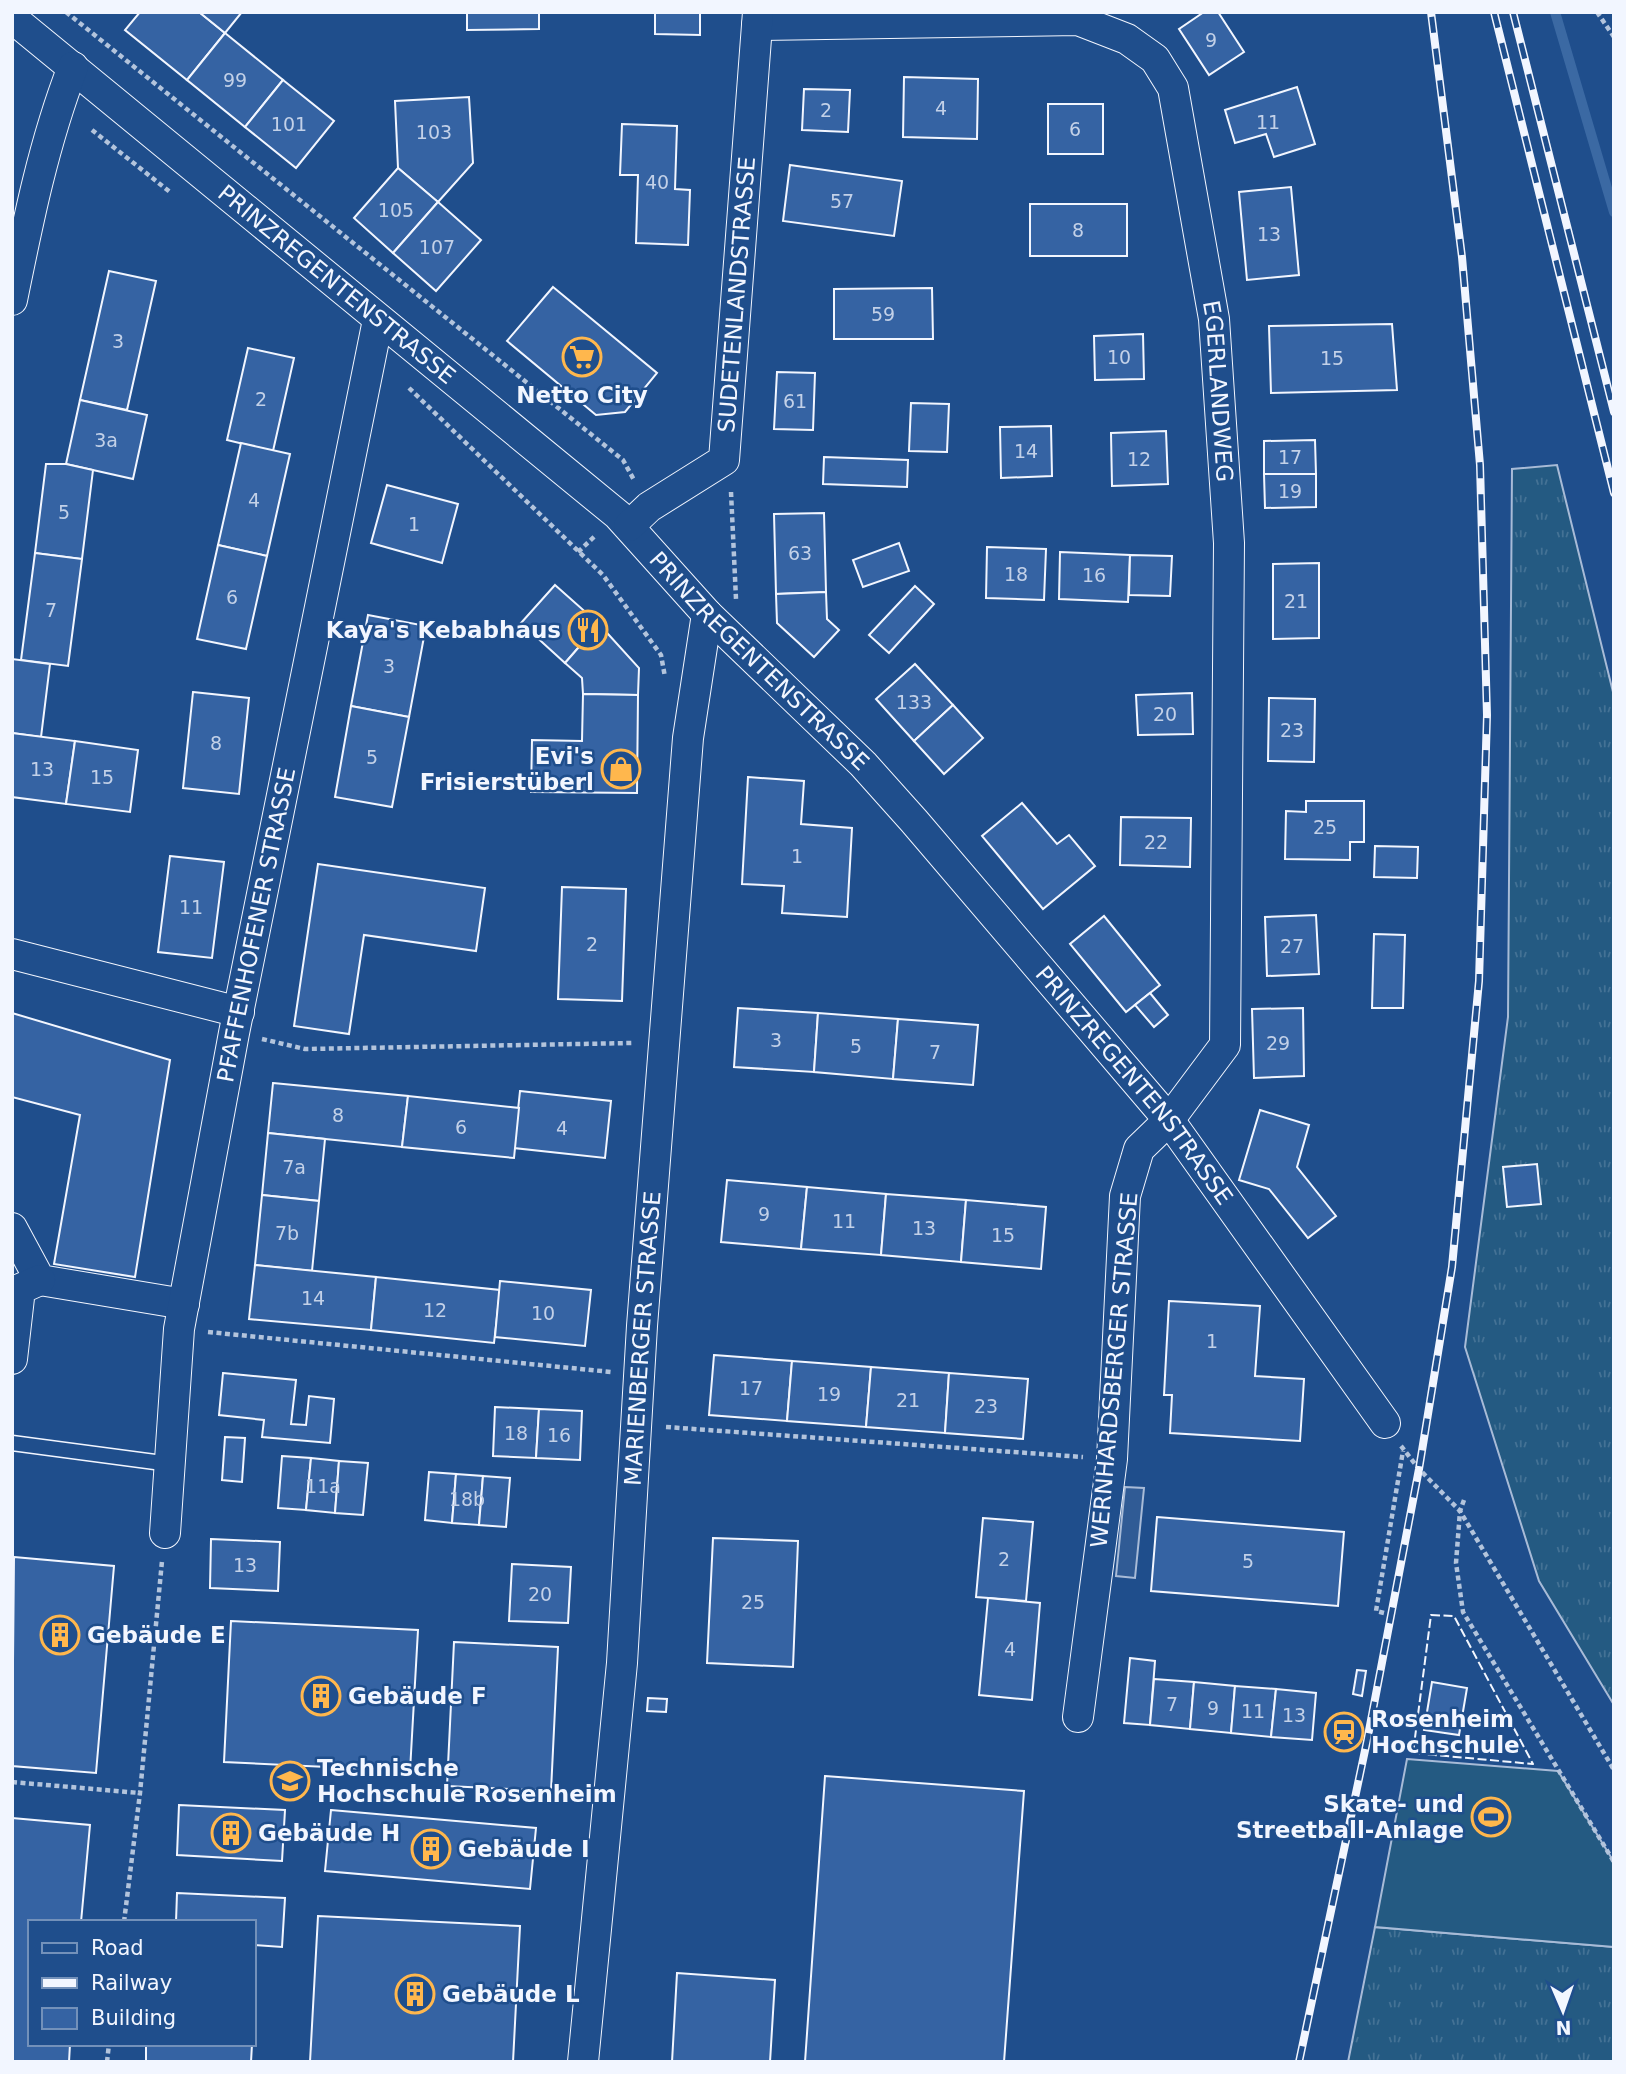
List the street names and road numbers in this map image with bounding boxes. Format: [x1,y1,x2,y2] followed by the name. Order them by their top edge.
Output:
[713,156,760,434] street label: SUDETENLANDSTRASSE
[213,180,461,389] street label: PRINZREGENTENSTRASSE
[1198,298,1238,483] street label: EGERLANDWEG
[644,546,874,776] street label: PRINZREGENTENSTRASSE
[212,765,300,1084] street label: PFAFFENHOFENER STRASSE
[1031,961,1238,1210] street label: PRINZREGENTENSTRASSE
[620,1190,666,1487] street label: MARIENBERGER STRASSE
[1085,1191,1143,1549] street label: WERNHARDSBERGER STRASSE

